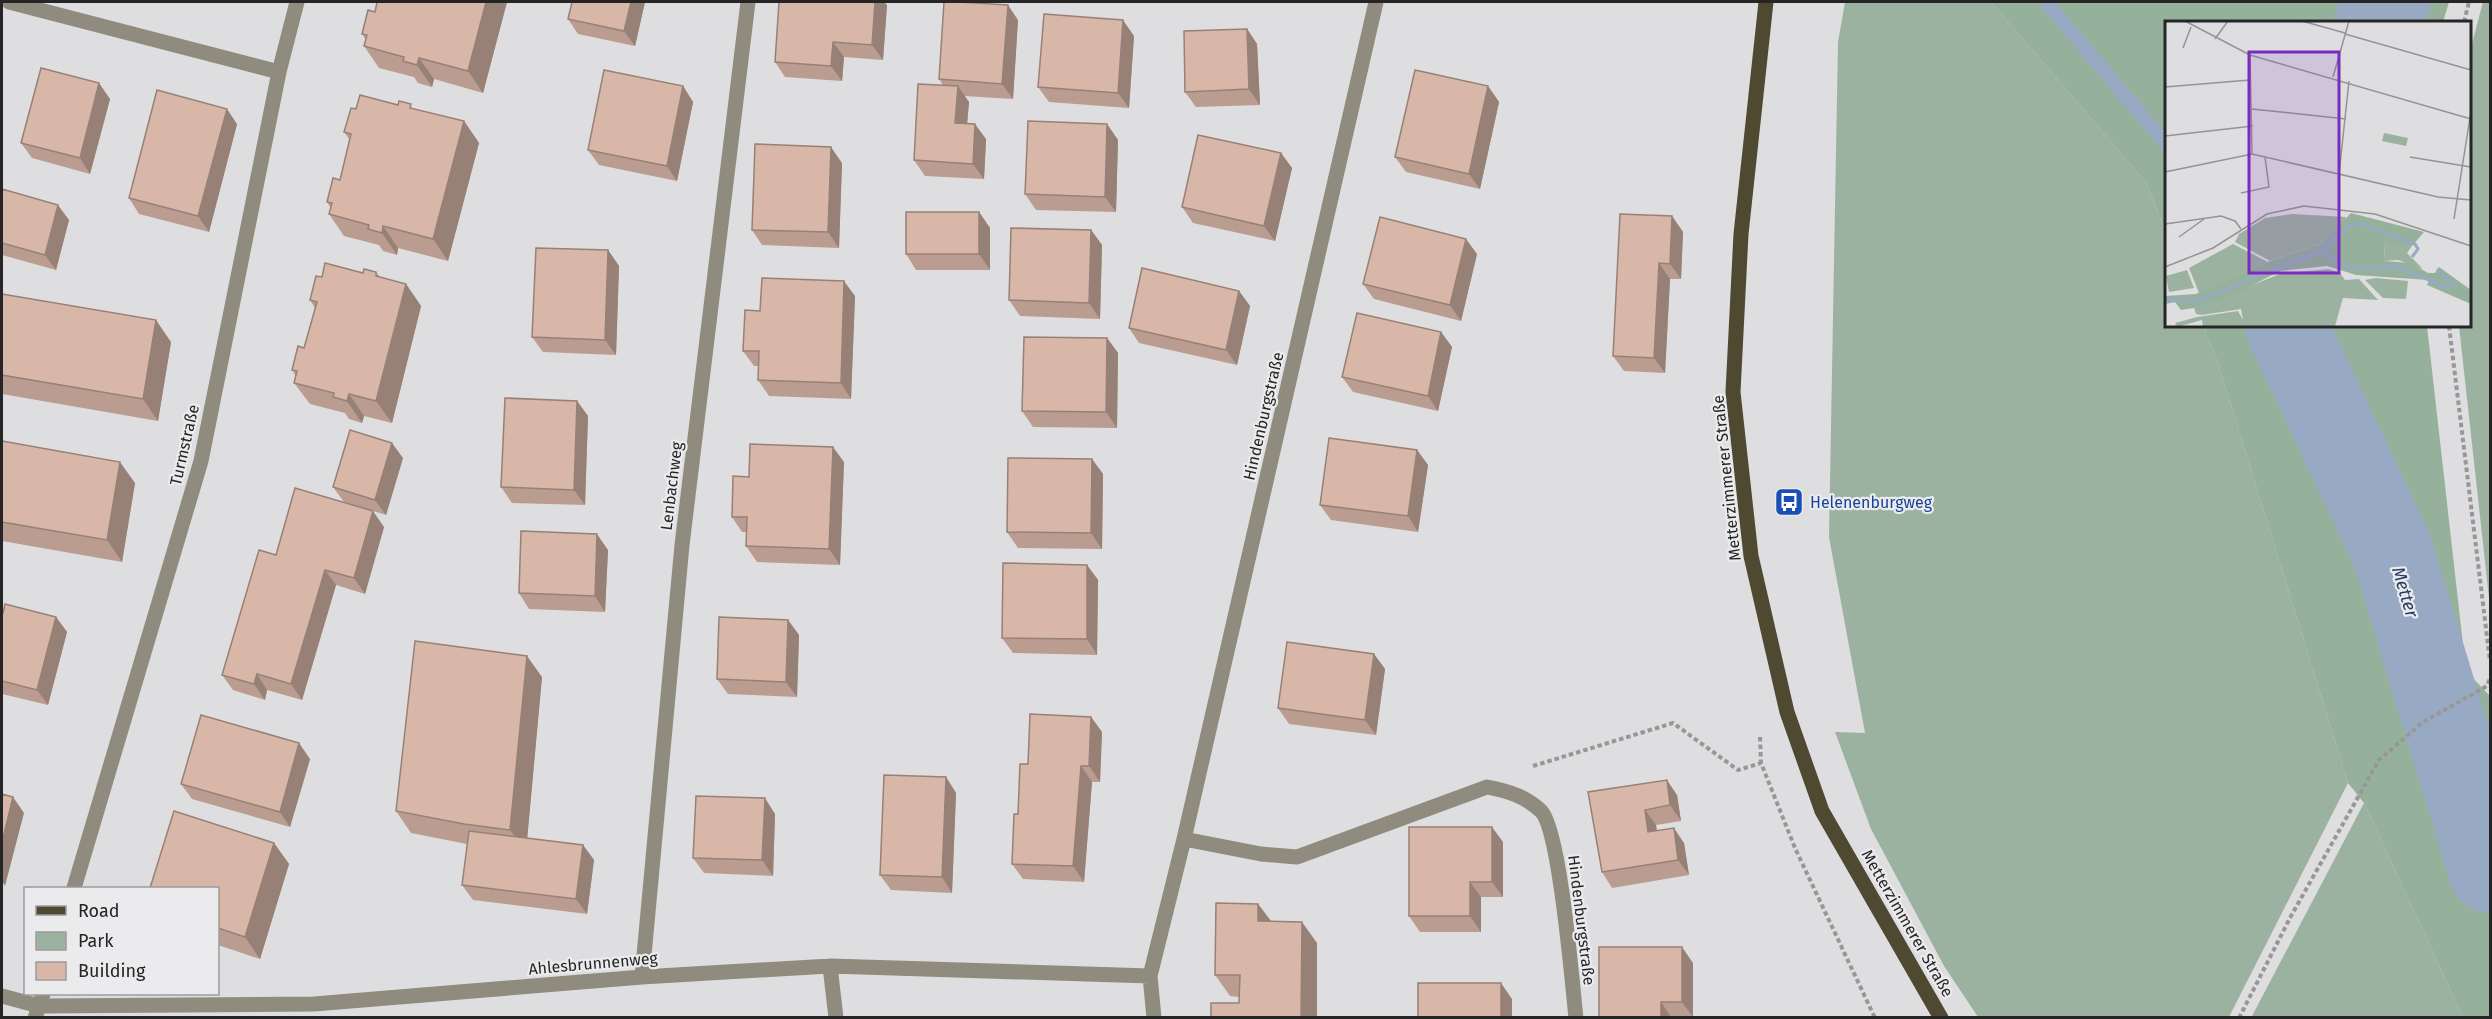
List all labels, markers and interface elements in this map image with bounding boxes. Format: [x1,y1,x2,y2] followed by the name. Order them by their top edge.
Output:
[2165,21,2471,327] inset map
[1239,350,1287,482] street label: Hindenburgstraße
[1708,394,1745,562] street label: Metterzimmerer Straße
[166,403,203,487] street label: Turmstraße
[657,440,686,532] street label: Lenbachweg
[1773,486,1805,518] bus stop icon: Helenenburgweg
[1810,493,1933,512] place label: Helenenburgweg
[2387,564,2423,621] water label: Metter
[1858,846,1957,1000] street label: Metterzimmerer Straße
[1564,854,1599,986] street label: Hindenburgstraße
[24,887,219,995] legend
[78,900,120,922] text: Road
[78,930,114,952] text: Park
[528,948,659,979] street label: Ahlesbrunnenweg
[78,960,146,982] text: Building

